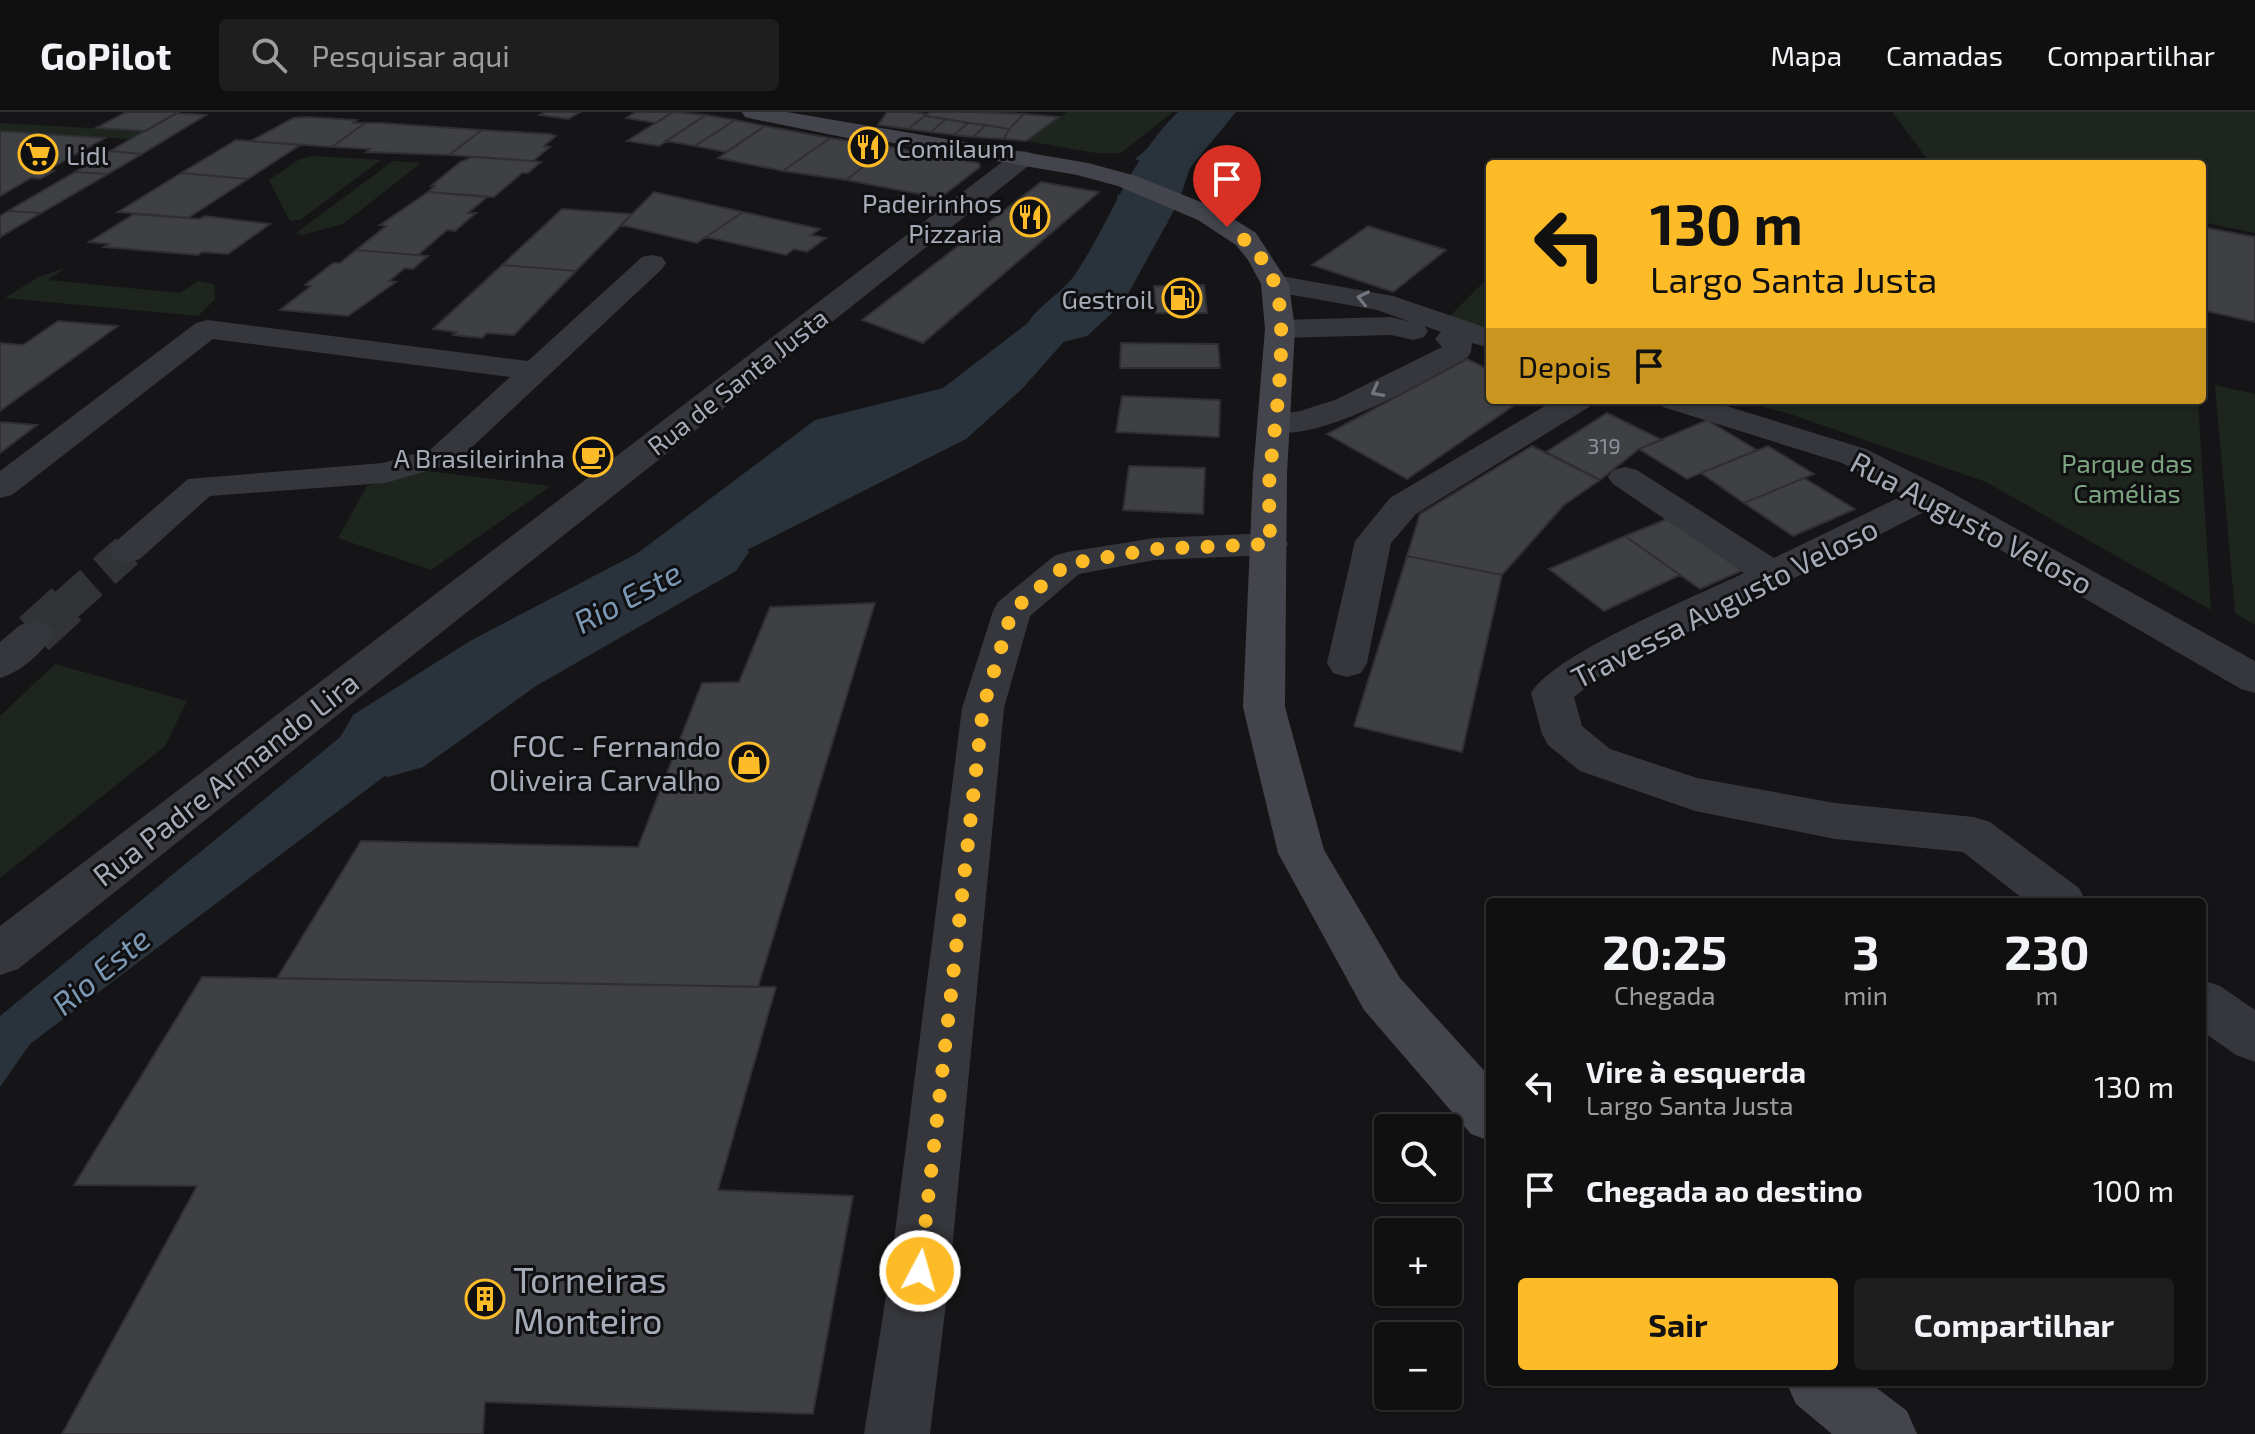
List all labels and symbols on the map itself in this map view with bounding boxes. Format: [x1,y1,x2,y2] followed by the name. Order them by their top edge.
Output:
[847,126,889,168] restaurant icon: Comilaum
[896,132,1014,163] place label: Comilaum
[17,133,59,175] supermarket icon: Lidl
[66,139,109,170] place label: Lidl
[1193,145,1261,227] pin
[862,187,1002,248] place label: Padeirinhos Pizzaria
[1009,196,1051,238] restaurant icon: Padeirinhos Pizzaria
[1161,277,1203,319] fuel station icon: Gestroil
[1062,283,1154,314] place label: Gestroil
[1356,290,1370,307] one-way arrow
[641,301,833,461] street label: Rua de Santa Justa
[1370,382,1385,397] one-way arrow
[1587,432,1621,458] house number: 319
[572,436,614,478] cafe icon: A Brasileirinha
[394,442,565,473] place label: A Brasileirinha
[1845,443,2099,601] street label: Rua Augusto Veloso
[2061,447,2193,508] park label: Parque das Camélias
[1565,509,1883,695] street label: Travessa Augusto Veloso
[567,552,687,640] water label: Rio Este
[85,663,365,893] street label: Rua Padre Armando Lira
[489,727,721,797] place label: FOC - Fernando Oliveira Carvalho
[728,741,770,783] shop icon: FOC - Fernando Oliveira Carvalho
[43,918,157,1022] water label: Rio Este
[878,1229,962,1313] position arrow
[513,1257,666,1341] place label: Torneiras Monteiro
[464,1278,506,1320] building icon: Torneiras Monteiro

